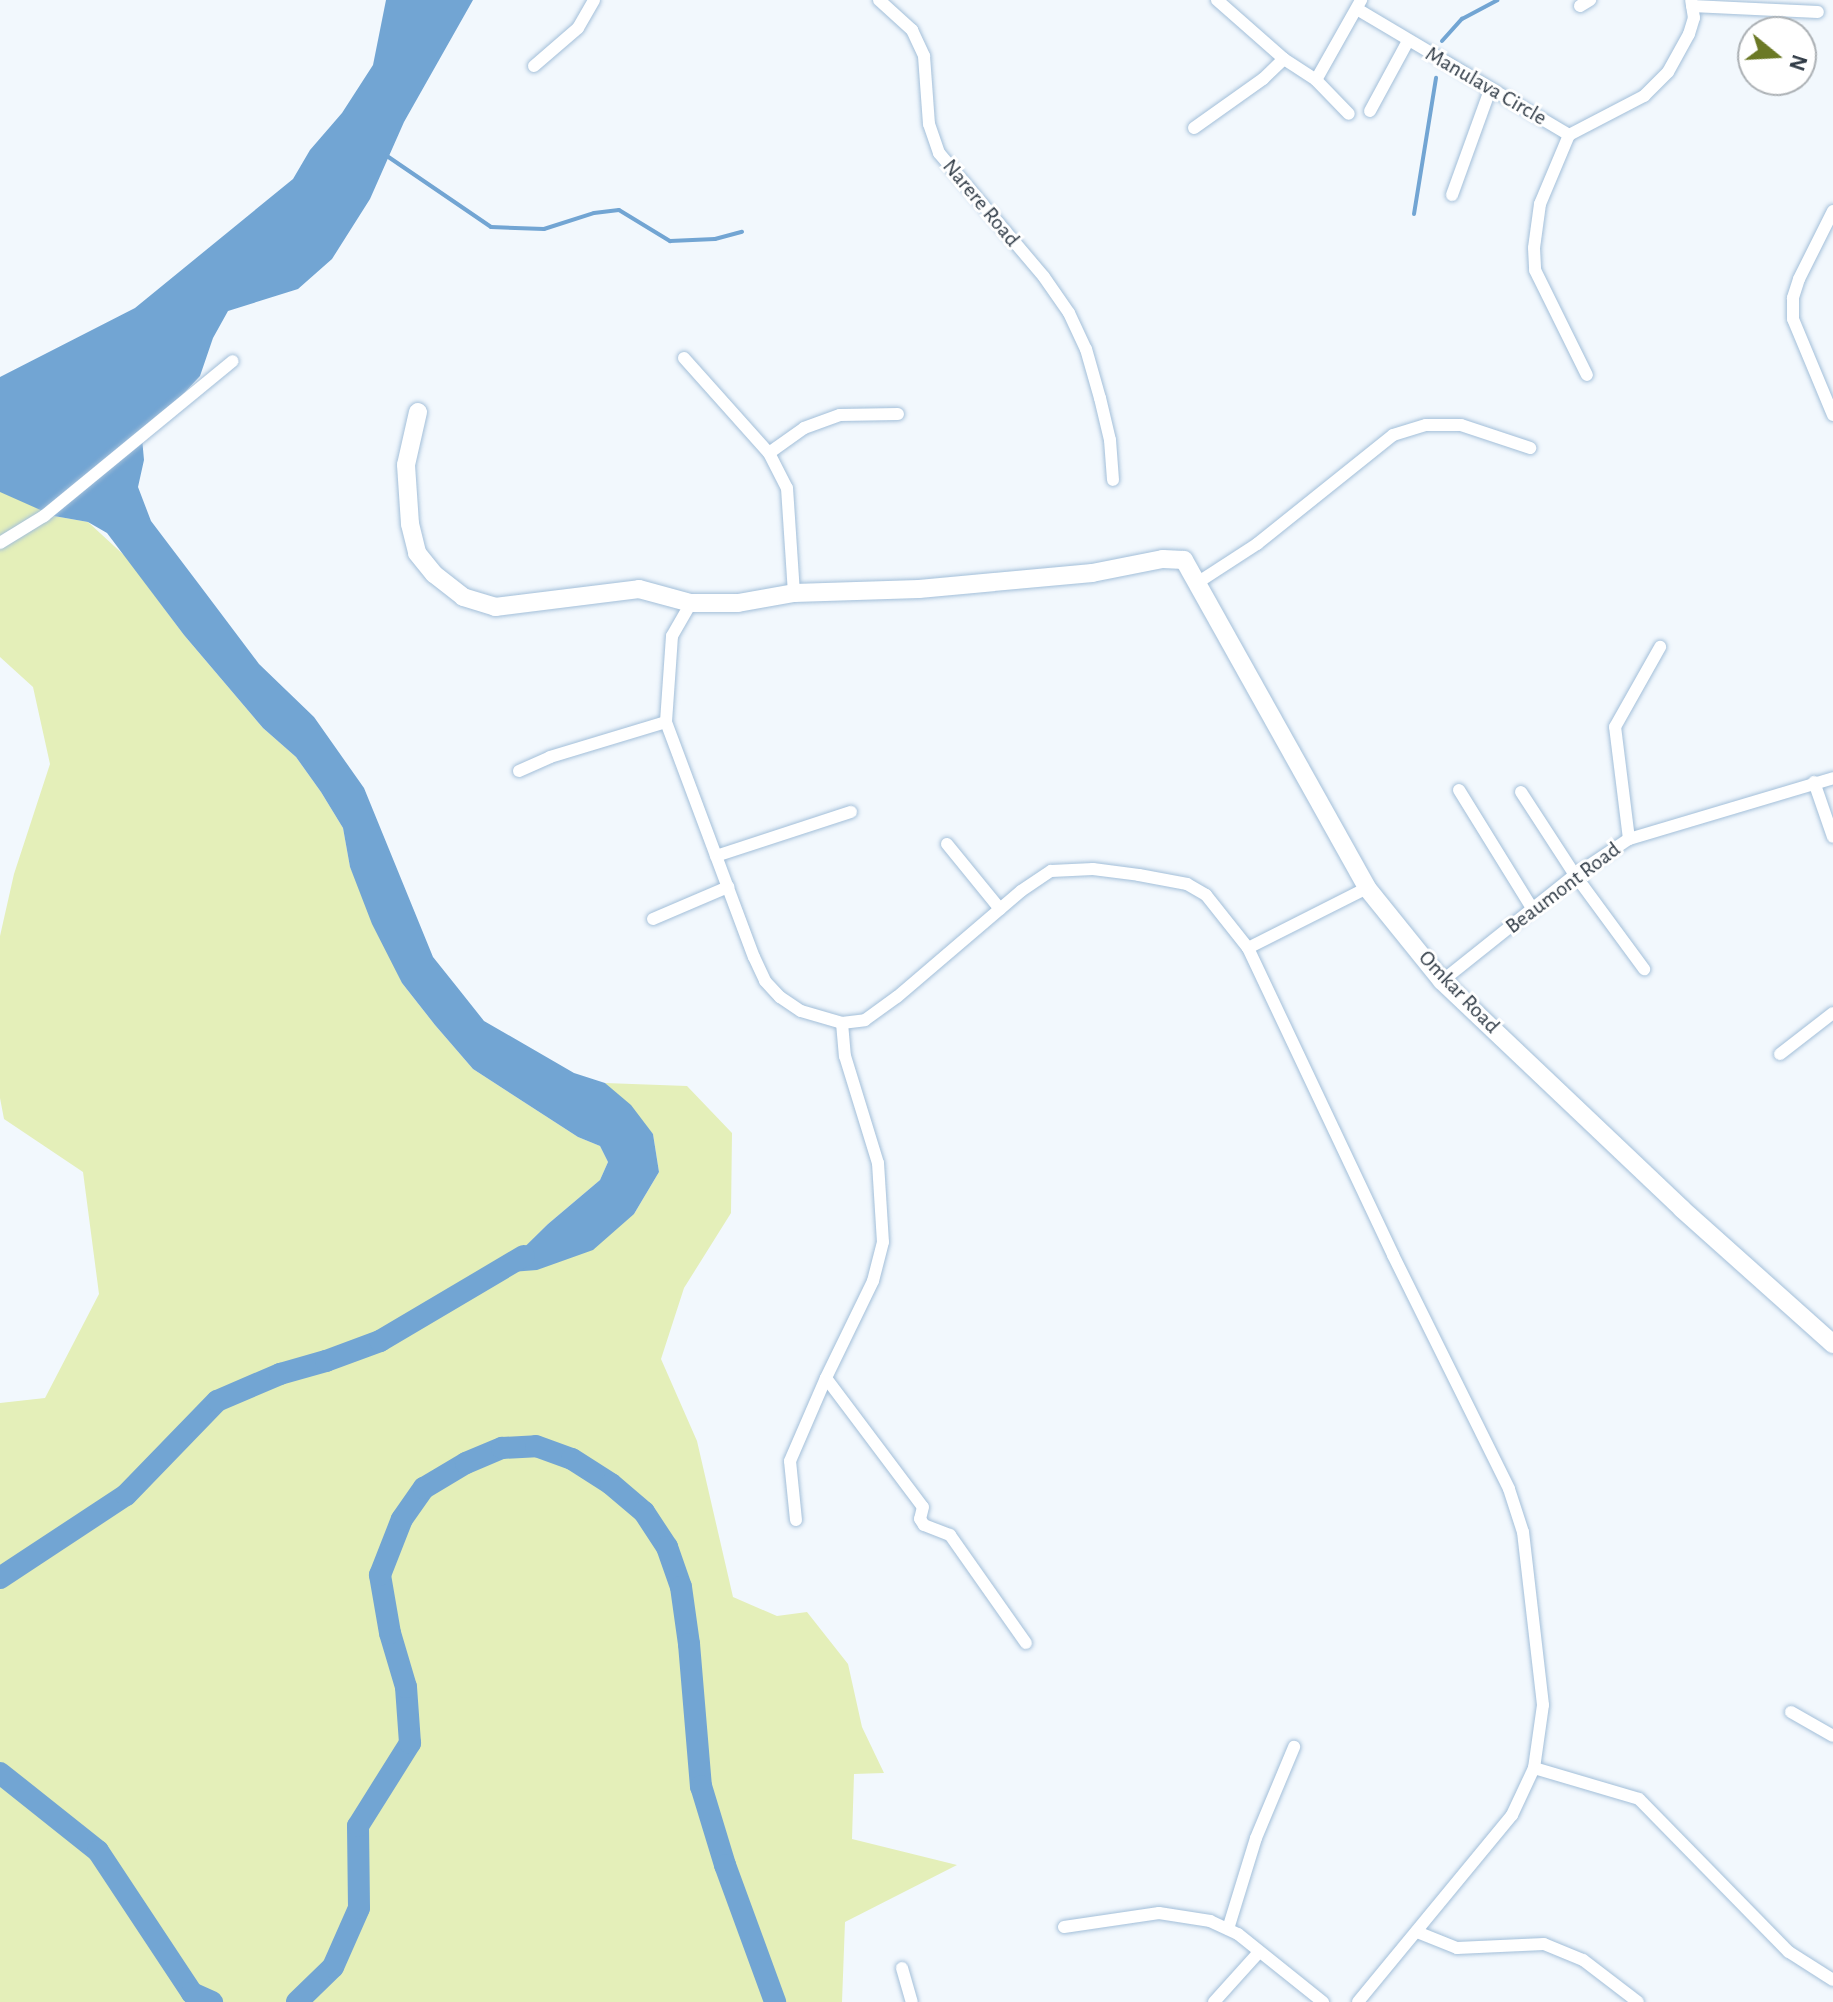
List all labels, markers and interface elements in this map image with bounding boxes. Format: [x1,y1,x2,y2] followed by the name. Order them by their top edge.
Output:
[1737,16,1817,96] north arrow
[1421,41,1551,131] street label: Manulava Circle
[1785,52,1811,73] text: N
[937,154,1025,252] street label: Narere Road
[1500,836,1626,940] street label: Beaumont Road
[1413,945,1505,1039] street label: Omkar Road

